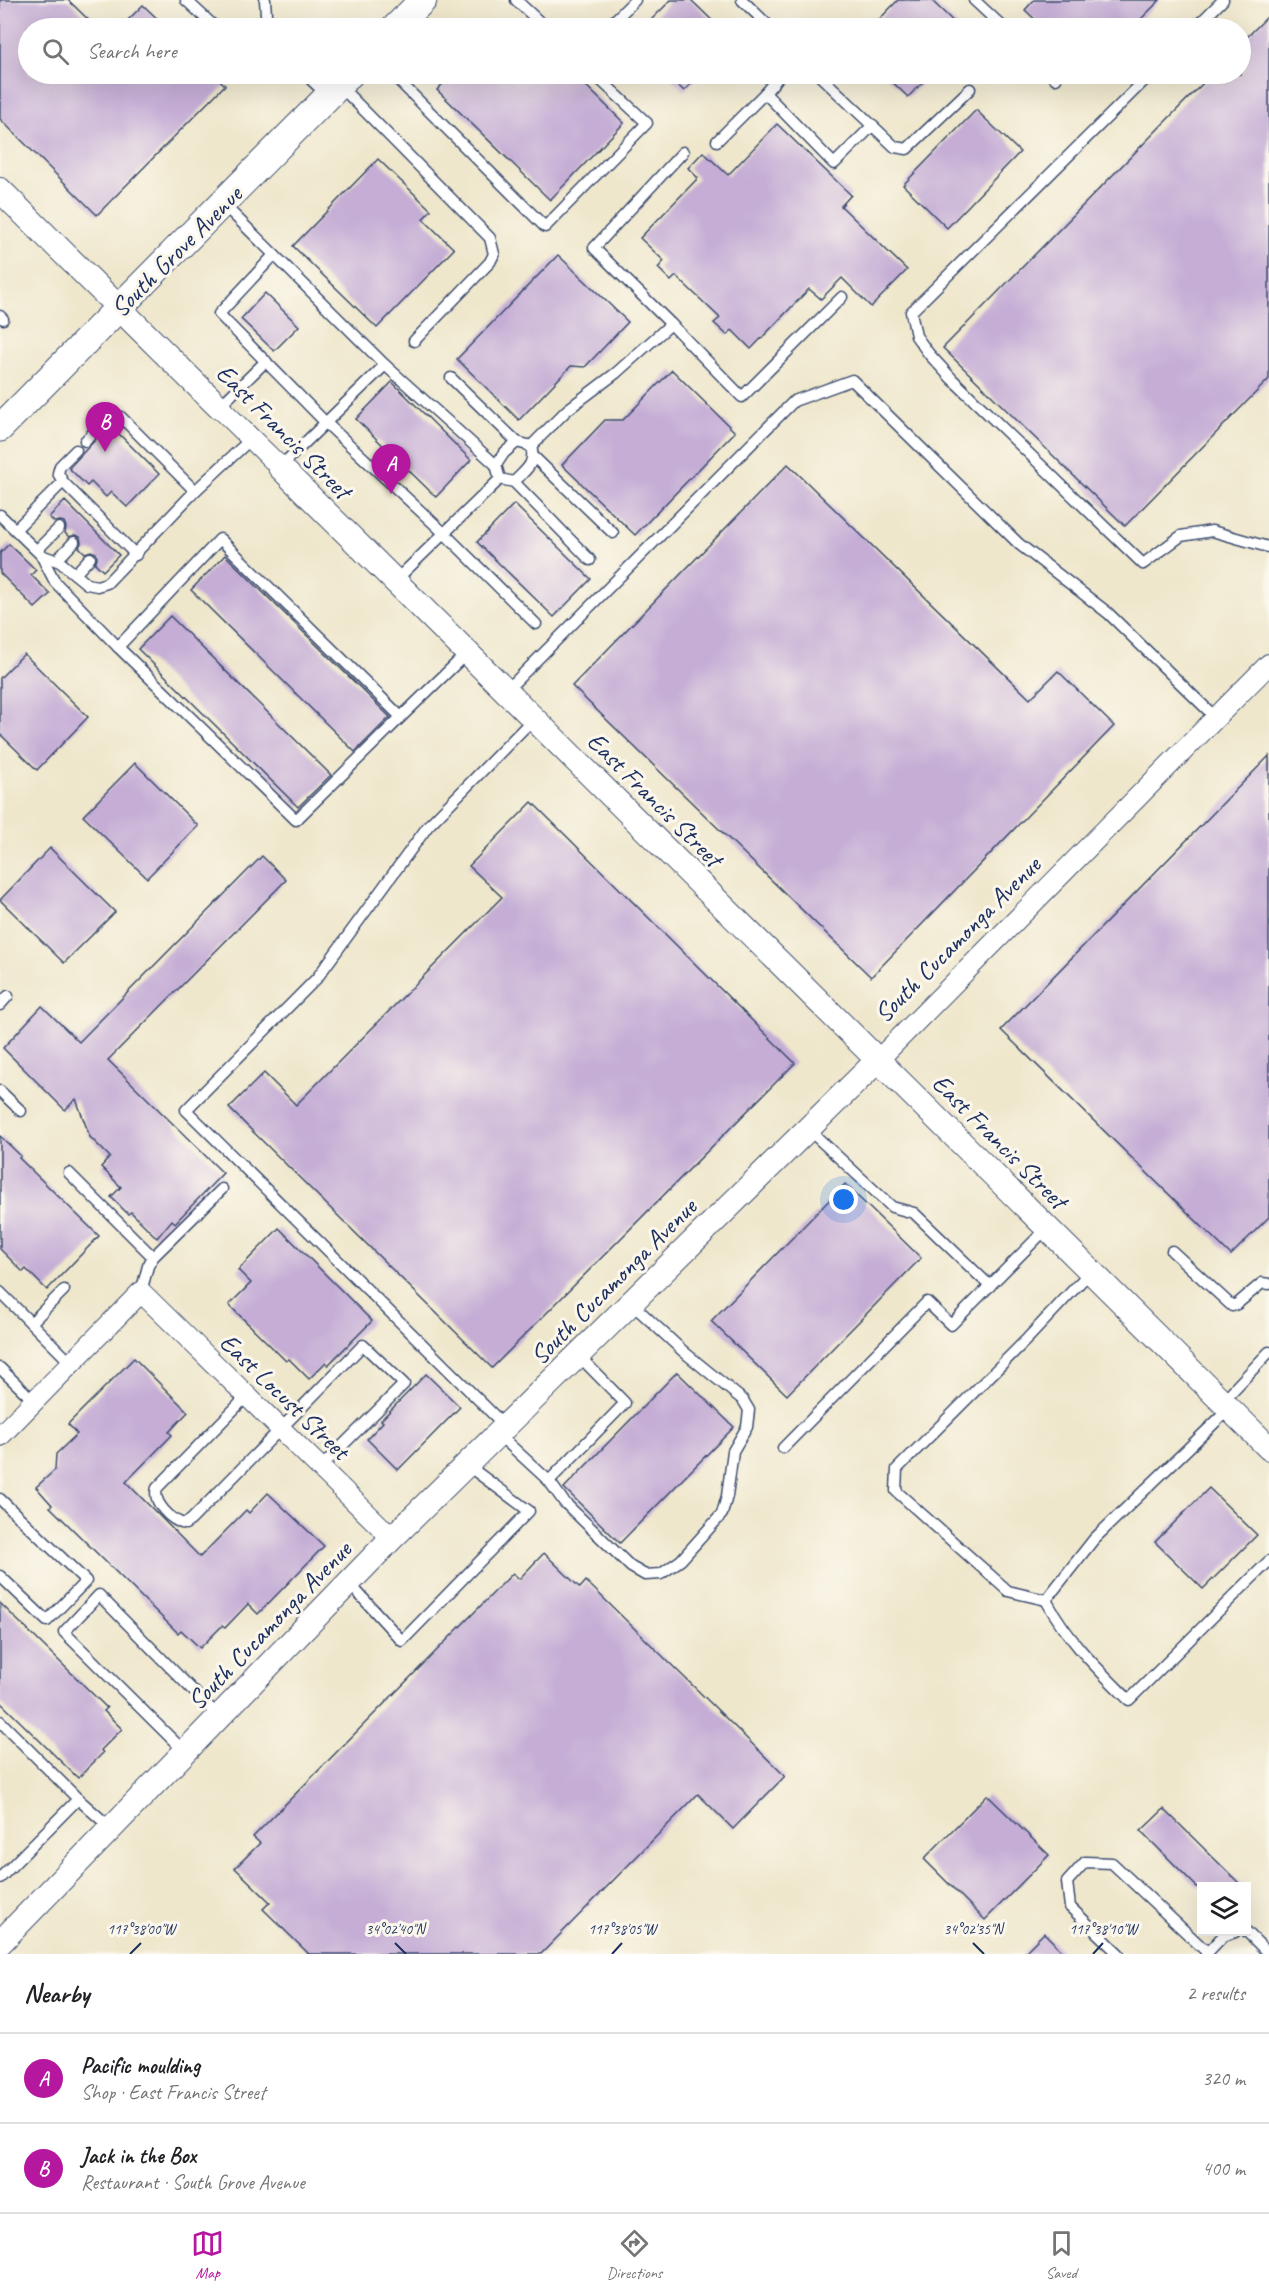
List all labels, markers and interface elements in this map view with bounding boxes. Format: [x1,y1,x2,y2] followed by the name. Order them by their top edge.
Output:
[18,18,1251,84] search box
[39,35,72,68] icon: search
[87,37,177,65] text: Search here
[104,177,251,324] street label: South Grove Avenue
[209,357,361,508] street label: East Francis Street
[86,402,124,452] pin: B
[372,444,410,494] pin: A
[580,725,732,876] street label: East Francis Street
[867,848,1049,1030] street label: South Cucamonga Avenue
[925,1067,1077,1218] street label: East Francis Street
[829,1185,858,1214] your location
[523,1190,705,1372] street label: South Cucamonga Avenue
[213,1326,358,1468] street label: East Locust Street
[180,1533,360,1717] street label: South Cucamonga Avenue
[1197,1882,1251,1936] map controls
[1197,1882,1251,1936] button: layers
[107,1920,178,1939] text: 117°38'00"W
[365,1920,428,1939] text: 34°02'40"N
[588,1920,659,1939] text: 117°38'05"W
[943,1920,1006,1939] text: 34°02'35"N
[1069,1920,1140,1939] text: 117°38'10"W
[24,1977,89,2010] text: Nearby
[1186,1981,1245,2006] text: 2 results
[81,2052,200,2080] text: Pacific moulding
[38,2066,49,2091] text: A
[1202,2066,1245,2091] text: 320 m
[81,2080,265,2105] text: Shop · East Francis Street
[81,2142,196,2170] text: Jack in the Box
[38,2156,49,2181] text: B
[1202,2156,1245,2181] text: 400 m
[81,2170,305,2195] text: Restaurant · South Grove Avenue
[191,2227,224,2283] tab: Map
[607,2227,662,2283] tab: Directions
[1045,2227,1078,2283] tab: Saved

